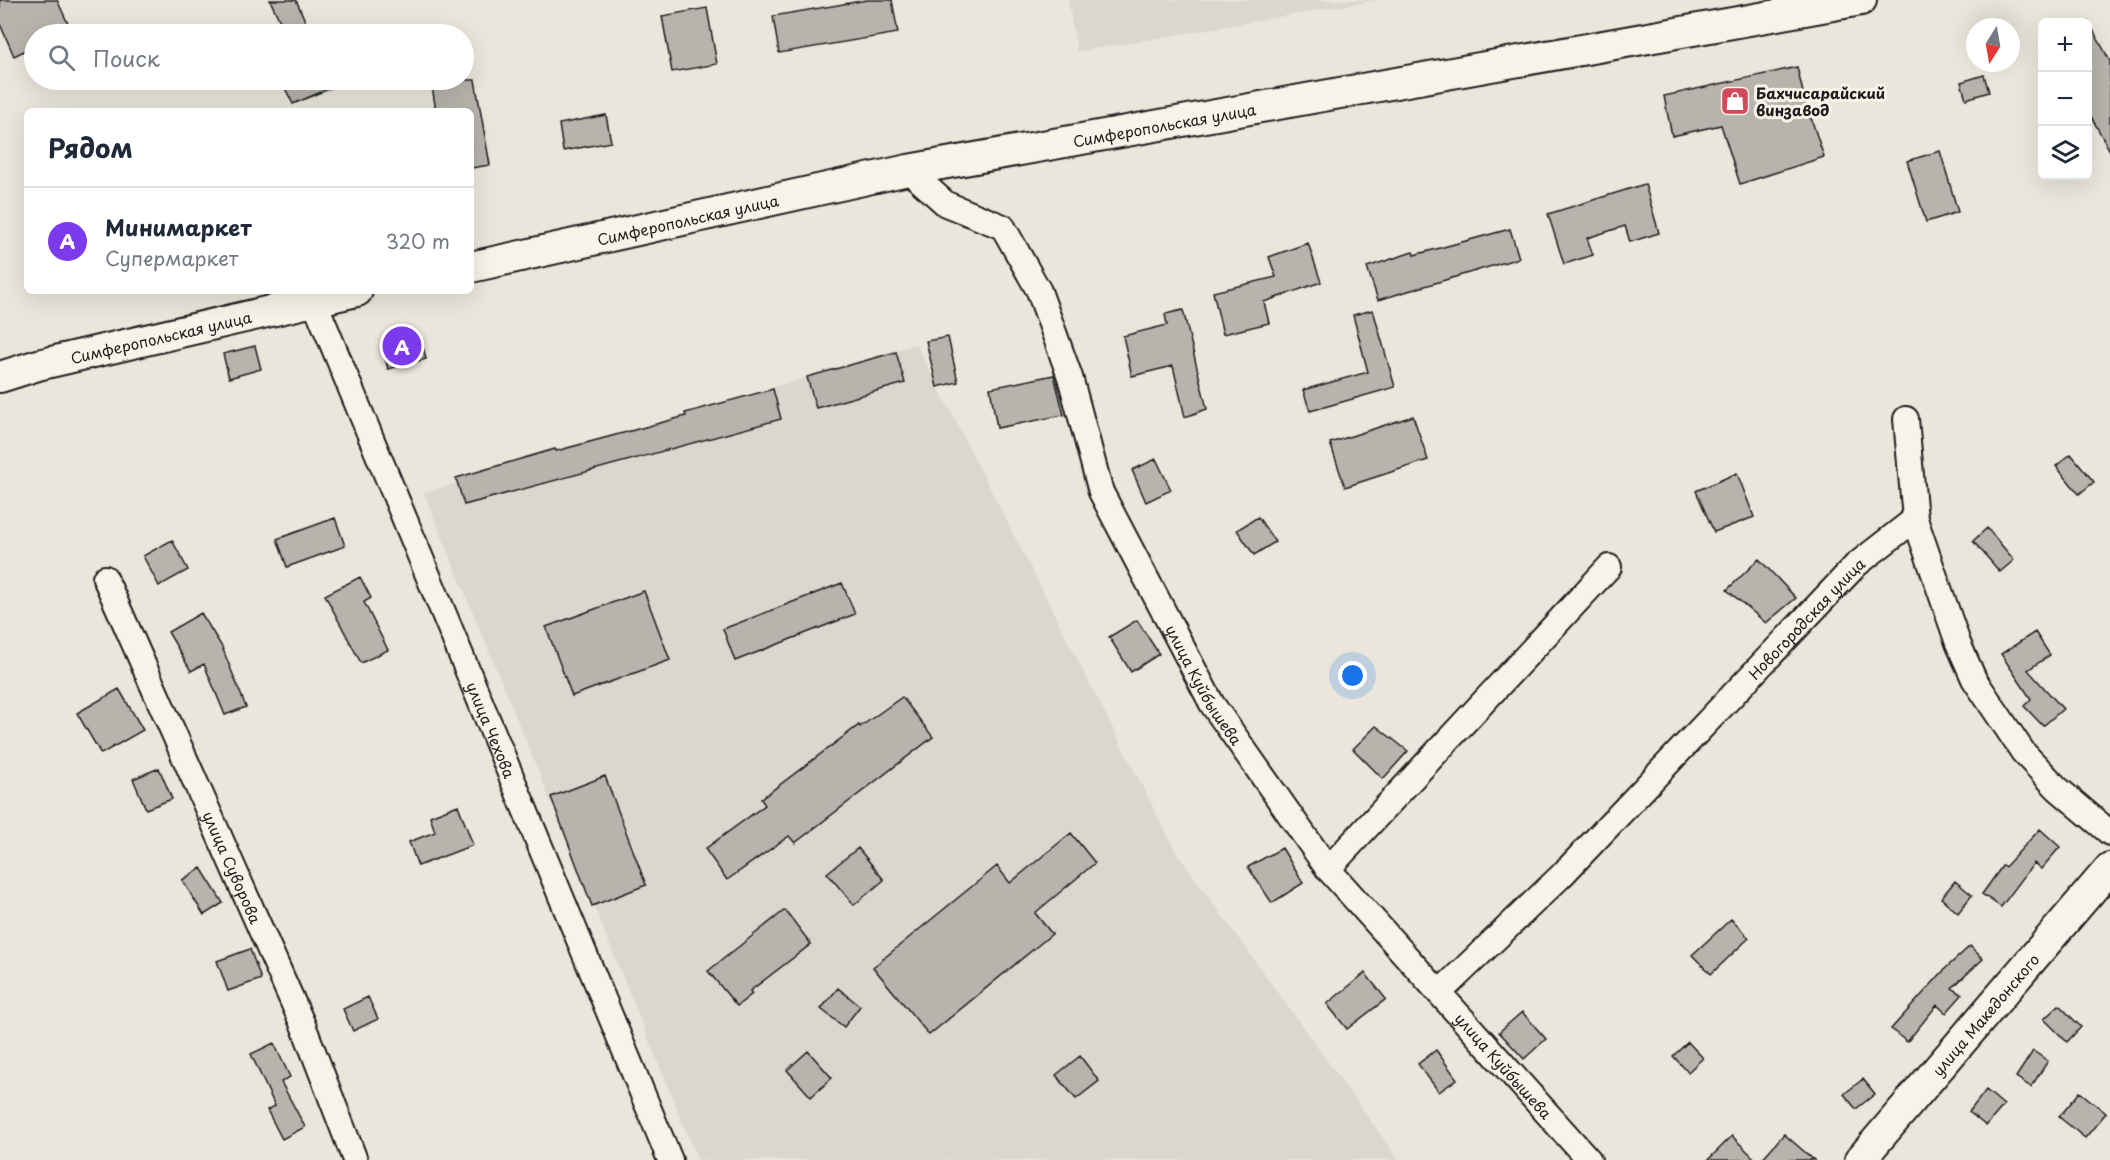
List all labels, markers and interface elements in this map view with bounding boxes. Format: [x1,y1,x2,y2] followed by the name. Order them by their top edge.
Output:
[1966,18,2020,72] north arrow
[2038,18,2092,180] map controls
[2038,18,2092,72] button: +
[24,24,474,90] search box
[45,41,78,74] icon: search
[93,41,160,74] text: Поиск
[2038,72,2092,126] button: −
[1756,81,1885,121] place label: Бахчисарайский винзавод
[1719,85,1751,117] shop icon: Бахчисарайский винзавод
[1071,97,1258,152] street label: Симферопольская улица
[2038,126,2092,180] button: layers
[48,128,133,167] text: Рядом
[595,187,781,250] street label: Симферопольская улица
[105,210,252,243] text: Минимаркет
[60,226,75,256] text: A
[386,226,450,256] text: 320 m
[105,243,238,273] text: Супермаркет
[68,304,254,369] street label: Симферопольская улица
[382,324,422,368] pin: A
[1742,551,1870,684] street label: Новогородская улица
[1161,620,1249,750] street label: улица Куйбышева
[1338,661,1367,690] your location
[462,678,522,782] street label: улица Чехова
[198,807,268,928] street label: улица Суворова
[1926,948,2044,1080] street label: улица Македонского
[1450,1007,1558,1124] street label: улица Куйбышева

